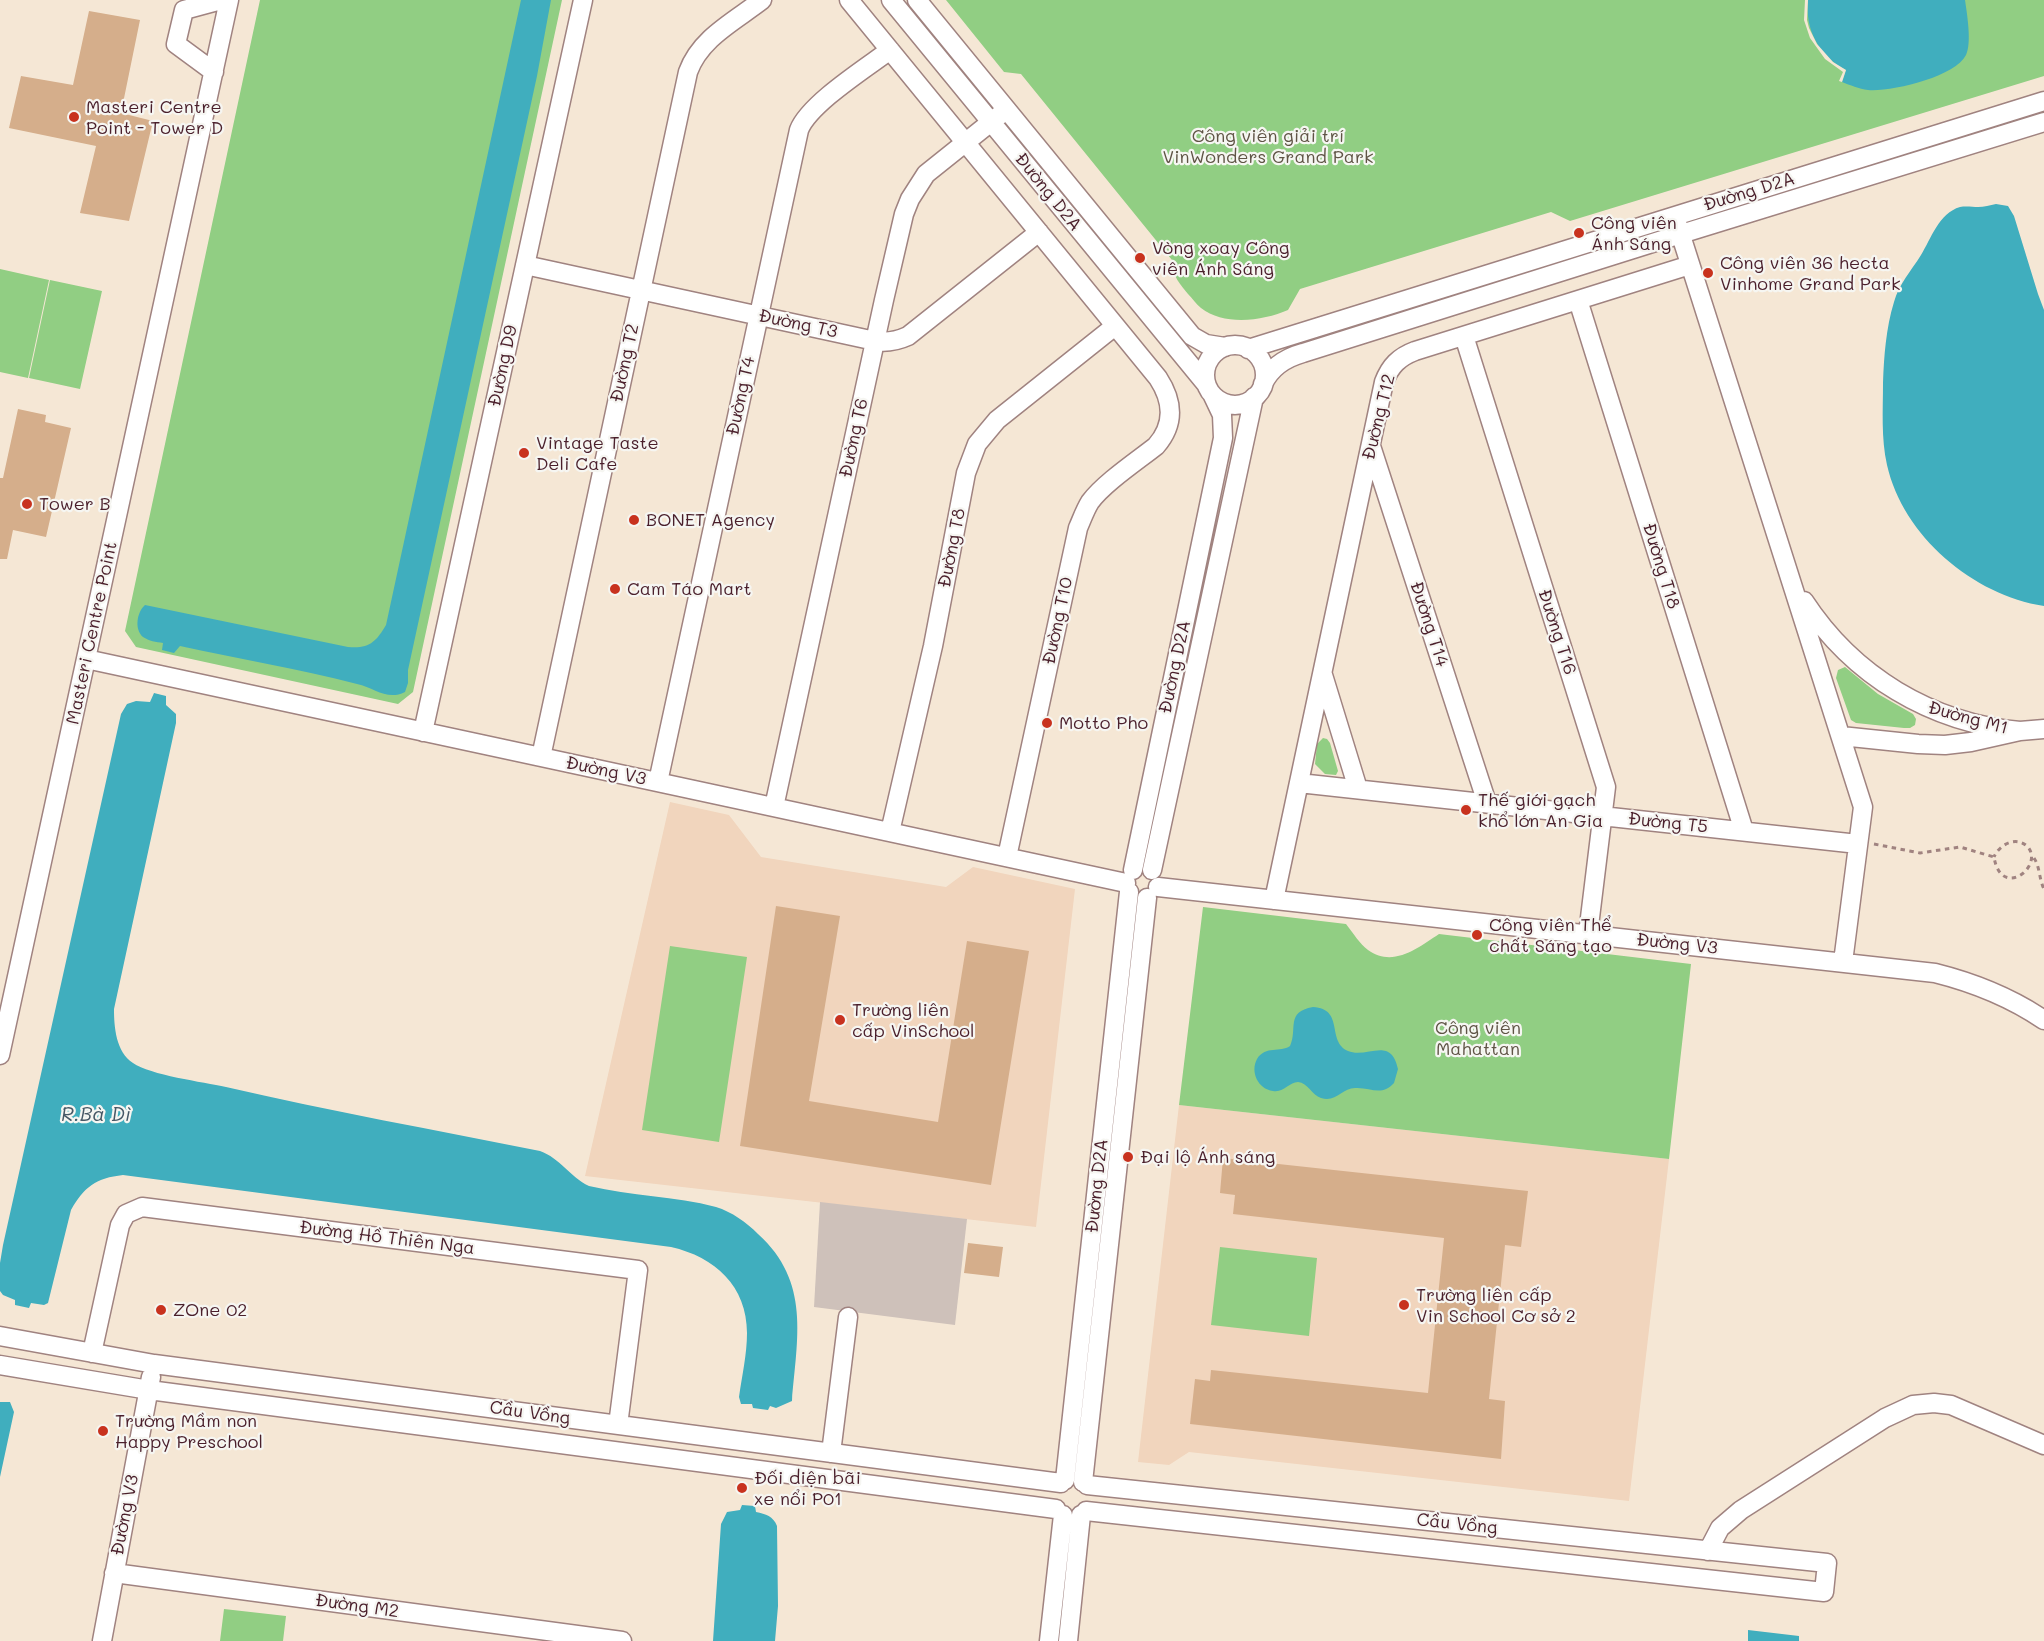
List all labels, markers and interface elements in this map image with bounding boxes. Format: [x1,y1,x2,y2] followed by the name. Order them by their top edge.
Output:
[86,96,223,138] place label: Masteri Centre Point - Tower D
[67,110,81,124] marker: Masteri Centre Point - Tower D
[1162,125,1374,168] park label: Công viên giải trí VinWonders Grand Park
[1010,148,1086,236] street label: Đường D2A
[1701,168,1797,216] street label: Đường D2A
[1591,212,1677,254] place label: Công viên Ánh Sáng
[1572,226,1586,240] marker: Công viên Ánh Sáng
[1152,237,1289,280] place label: Vòng xoay Công viên Ánh Sáng
[1133,251,1147,265] marker: Vòng xoay Công viên Ánh Sáng
[1720,252,1901,294] place label: Công viên 36 hecta Vinhome Grand Park
[1701,266,1715,280] marker: Công viên 36 hecta Vinhome Grand Park
[757,305,839,343] street label: Đường T3
[606,322,644,404] street label: Đường T2
[484,323,522,409] street label: Đường D9
[722,355,760,437] street label: Đường T4
[1358,372,1400,462] street label: Đường T12
[835,396,873,480] street label: Đường T6
[536,432,659,474] place label: Vintage Taste Deli Cafe
[517,446,531,460] marker: Vintage Taste Deli Cafe
[39,493,111,515] place label: Tower B
[20,497,34,511] marker: Tower B
[934,506,970,590] street label: Đường T8
[646,509,775,531] place label: BONET Agency
[627,513,641,527] marker: BONET Agency
[1638,520,1684,612] street label: Đường T18
[62,540,122,726] street label: Masteri Centre Point
[1038,575,1078,667] street label: Đường T10
[627,578,751,600] place label: Cam Táo Mart
[1405,579,1453,669] street label: Đường T14
[608,582,622,596] marker: Cam Táo Mart
[1533,587,1581,677] street label: Đường T16
[1155,619,1195,715] street label: Đường D2A
[1926,697,2010,739] street label: Đường M1
[1059,712,1148,734] place label: Motto Pho
[1040,716,1054,730] marker: Motto Pho
[564,752,648,790] street label: Đường V3
[1478,789,1603,832] place label: Thế giới gạch khổ lớn An Gia
[1459,803,1473,817] marker: Thế giới gạch khổ lớn An Gia
[1627,808,1709,838] street label: Đường T5
[1489,914,1612,956] place label: Công viên Thể chất Sáng tạo
[1470,928,1484,942] marker: Công viên Thể chất Sáng tạo
[1635,929,1719,959] street label: Đường V3
[852,999,974,1042] place label: Trường liên cấp VinSchool
[833,1013,847,1027] marker: Trường liên cấp VinSchool
[1435,1017,1521,1060] park label: Công viên Mahattan
[61,1103,131,1127] water label: R.Bà Dì
[1081,1138,1113,1234] street label: Đường D2A
[1140,1146,1275,1168] place label: Đại lộ Ánh sáng
[1121,1150,1135,1164] marker: Đại lộ Ánh sáng
[298,1217,476,1259] street label: Đường Hồ Thiên Nga
[1416,1284,1576,1326] place label: Trường liên cấp Vin School Cơ sở 2
[1397,1298,1411,1312] marker: Trường liên cấp Vin School Cơ sở 2
[173,1299,247,1321] place label: ZOne 02
[154,1303,168,1317] marker: ZOne 02
[488,1397,572,1429] street label: Cầu Vồng
[115,1410,263,1452] place label: Trường Mầm non Happy Preschool
[96,1424,110,1438] marker: Trường Mầm non Happy Preschool
[754,1467,861,1510] place label: Đối diện bãi xe nổi P01
[107,1473,143,1557] street label: Đường V3
[735,1481,749,1495] marker: Đối diện bãi xe nổi P01
[1415,1509,1499,1539] street label: Cầu Vồng
[314,1589,400,1623] street label: Đường M2

